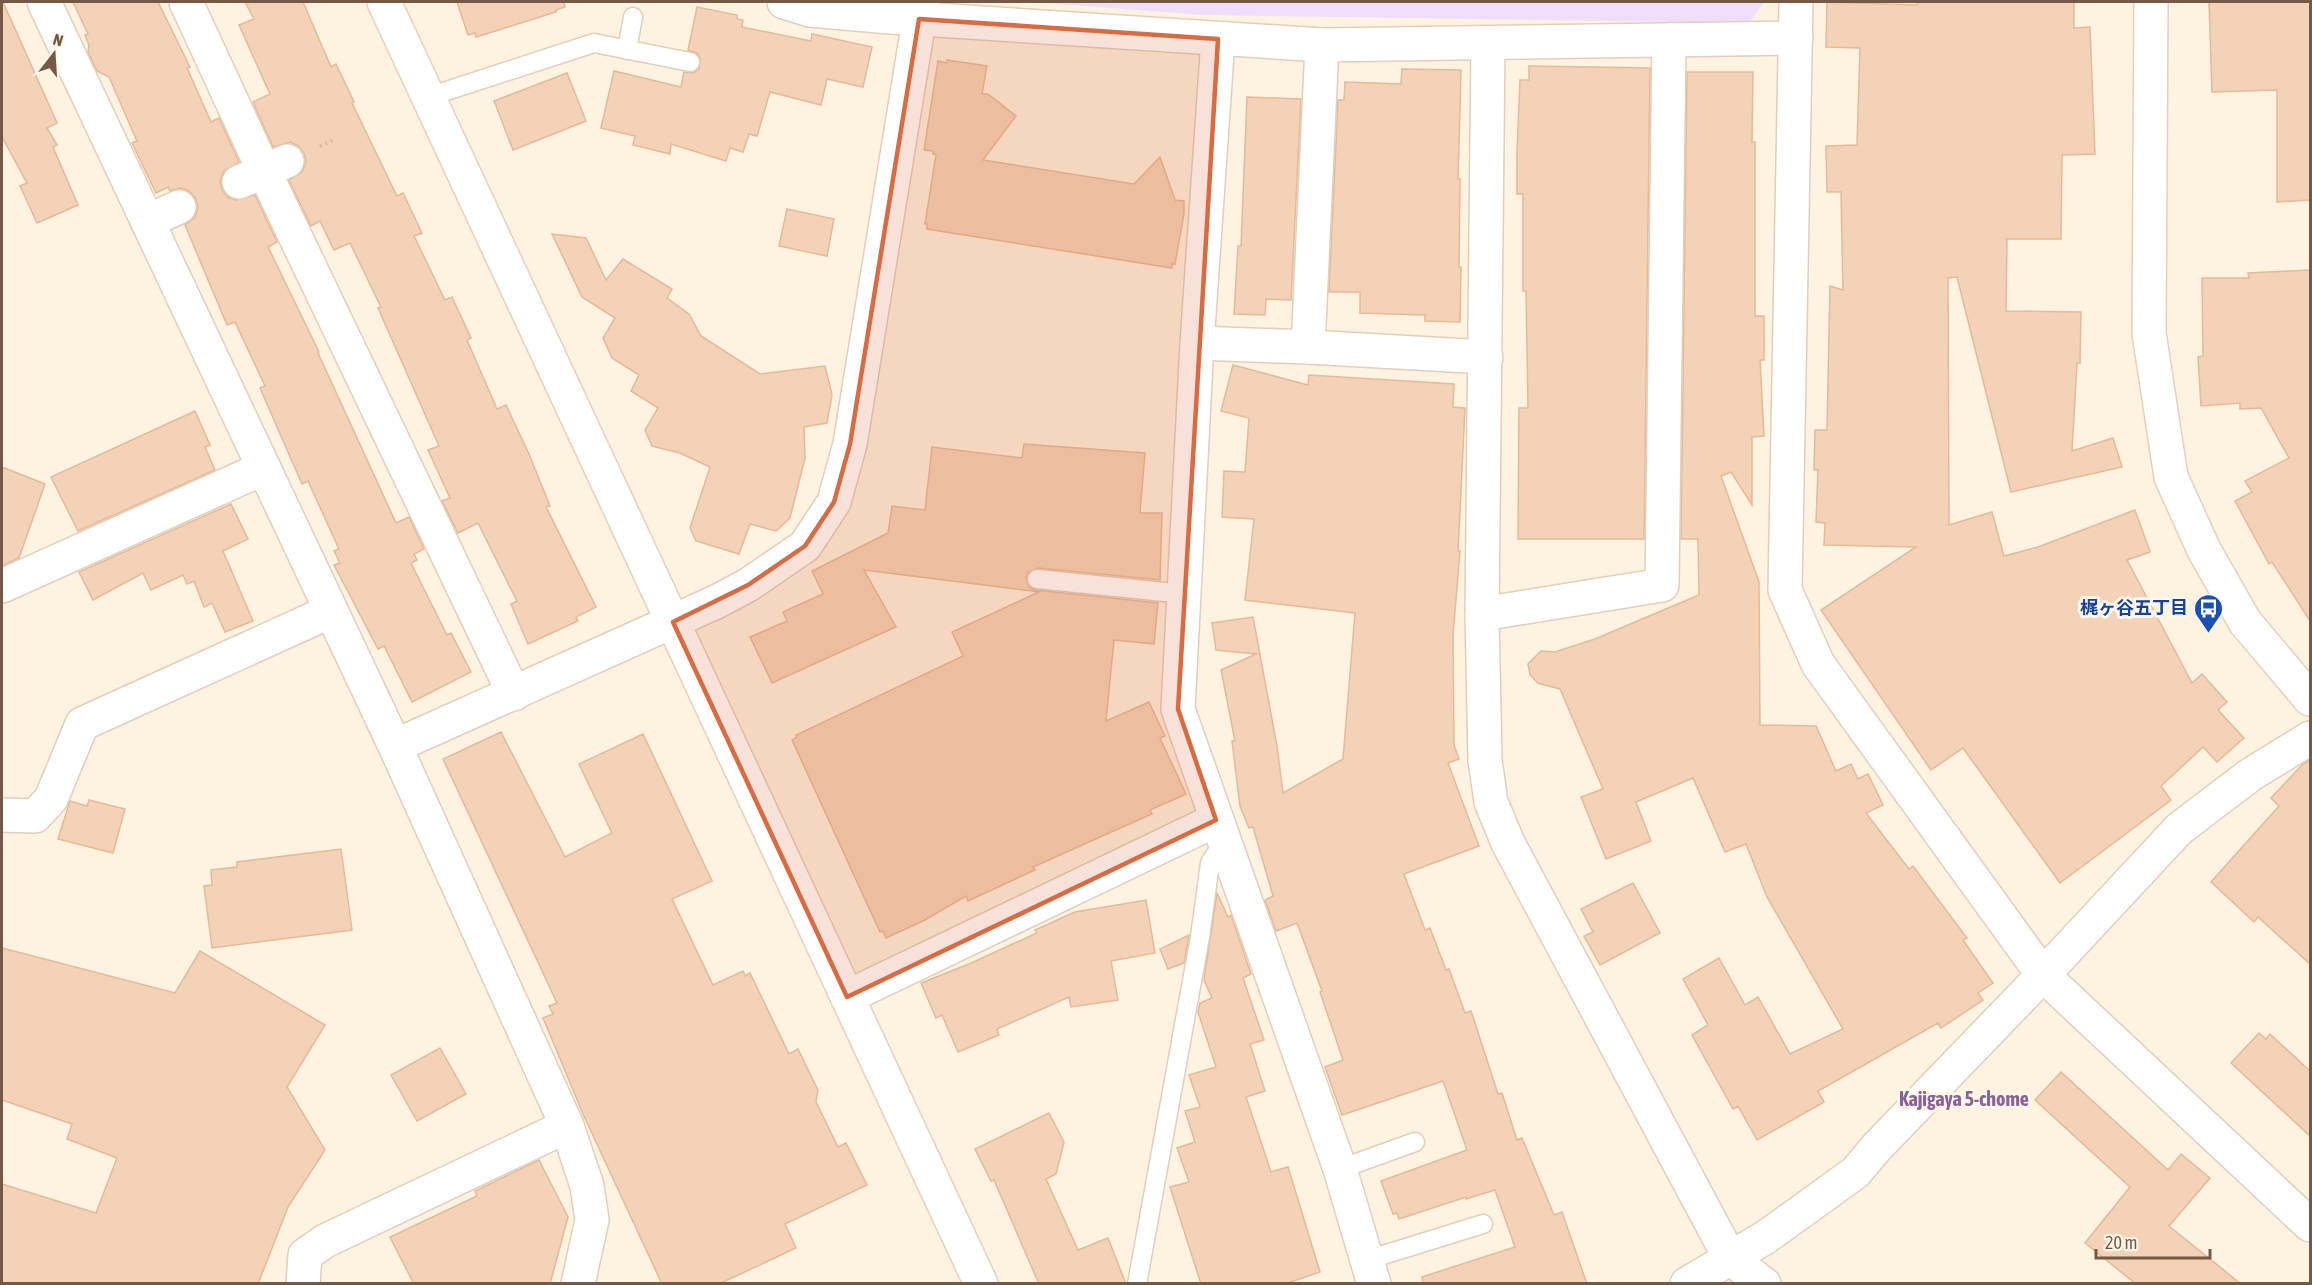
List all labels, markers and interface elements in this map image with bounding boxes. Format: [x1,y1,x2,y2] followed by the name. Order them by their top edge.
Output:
[24,24,84,84] north arrow
[51,30,66,50] text: N
[2193,592,2225,634] bus stop icon: 梶ヶ谷五丁目
[2080,597,2188,618] place label: 梶ヶ谷五丁目
[1899,1087,2029,1110] district label: Kajigaya 5-chome
[2096,1222,2210,1260] scale bar
[2105,1232,2137,1253] text: 20 m

